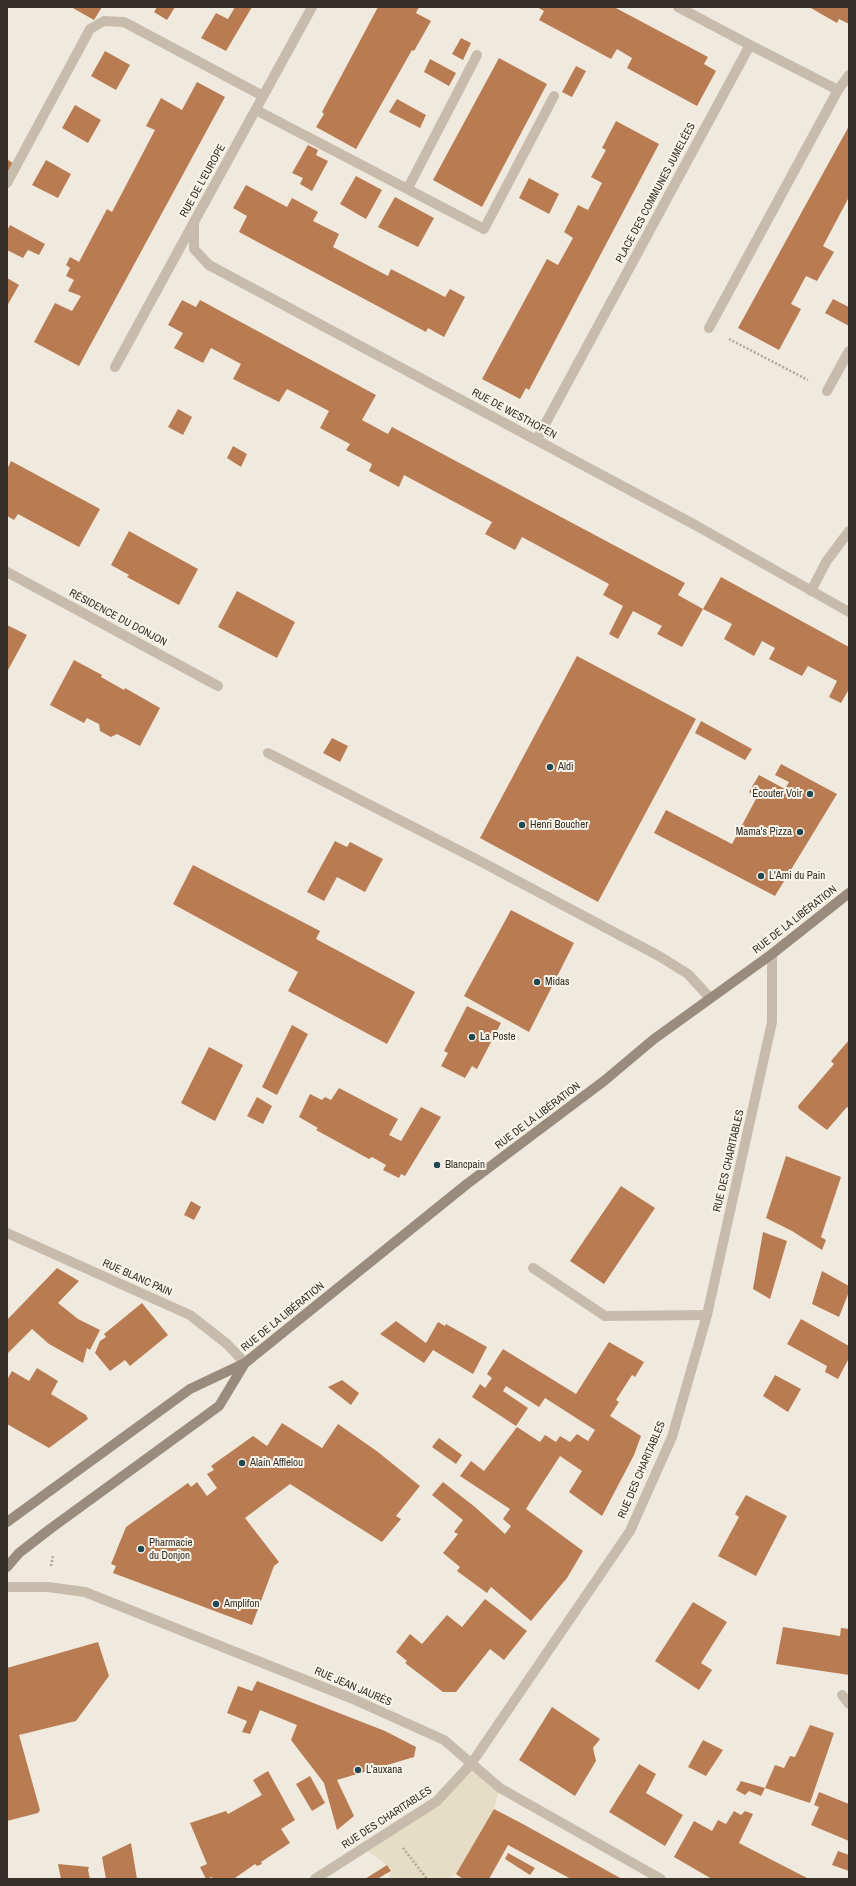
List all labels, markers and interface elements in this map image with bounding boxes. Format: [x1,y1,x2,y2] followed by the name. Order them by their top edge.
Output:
[613,121,699,265] street label: PLACE DES COMMUNES JUMELÉES
[177,142,229,220] street label: RUE DE L'EUROPE
[469,386,559,442] street label: RUE DE WESTHOFEN
[67,587,169,649] street label: RÉSIDENCE DU DONJON
[558,760,574,774] place label: Aldi
[545,762,555,772] marker: Aldi
[752,787,802,801] place label: Écouter Voir
[805,789,815,799] marker: Écouter Voir
[530,818,588,832] place label: Henri Boucher
[517,820,527,830] marker: Henri Boucher
[736,825,792,839] place label: Mama's Pizza
[795,827,805,837] marker: Mama's Pizza
[769,869,825,883] place label: L'Ami du Pain
[756,871,766,881] marker: L'Ami du Pain
[750,883,840,957] street label: RUE DE LA LIBÉRATION
[545,975,570,989] place label: Midas
[532,977,542,987] marker: Midas
[480,1030,516,1044] place label: La Poste
[467,1032,477,1042] marker: La Poste
[493,1080,583,1152] street label: RUE DE LA LIBÉRATION
[711,1109,747,1213] street label: RUE DES CHARITABLES
[445,1158,485,1172] place label: Blancpain
[432,1160,442,1170] marker: Blancpain
[100,1257,174,1299] street label: RUE BLANC PAIN
[239,1279,327,1355] street label: RUE DE LA LIBÉRATION
[615,1419,669,1521] street label: RUE DES CHARITABLES
[250,1456,303,1470] place label: Alain Afflelou
[237,1458,247,1468] marker: Alain Afflelou
[149,1536,193,1562] place label: Pharmacie du Donjon
[136,1544,146,1554] marker: Pharmacie du Donjon
[224,1597,260,1611] place label: Amplifon
[211,1599,221,1609] marker: Amplifon
[312,1665,394,1709] street label: RUE JEAN JAURÈS
[366,1763,402,1777] place label: L'auxana
[353,1765,363,1775] marker: L'auxana
[340,1784,434,1852] street label: RUE DES CHARITABLES

